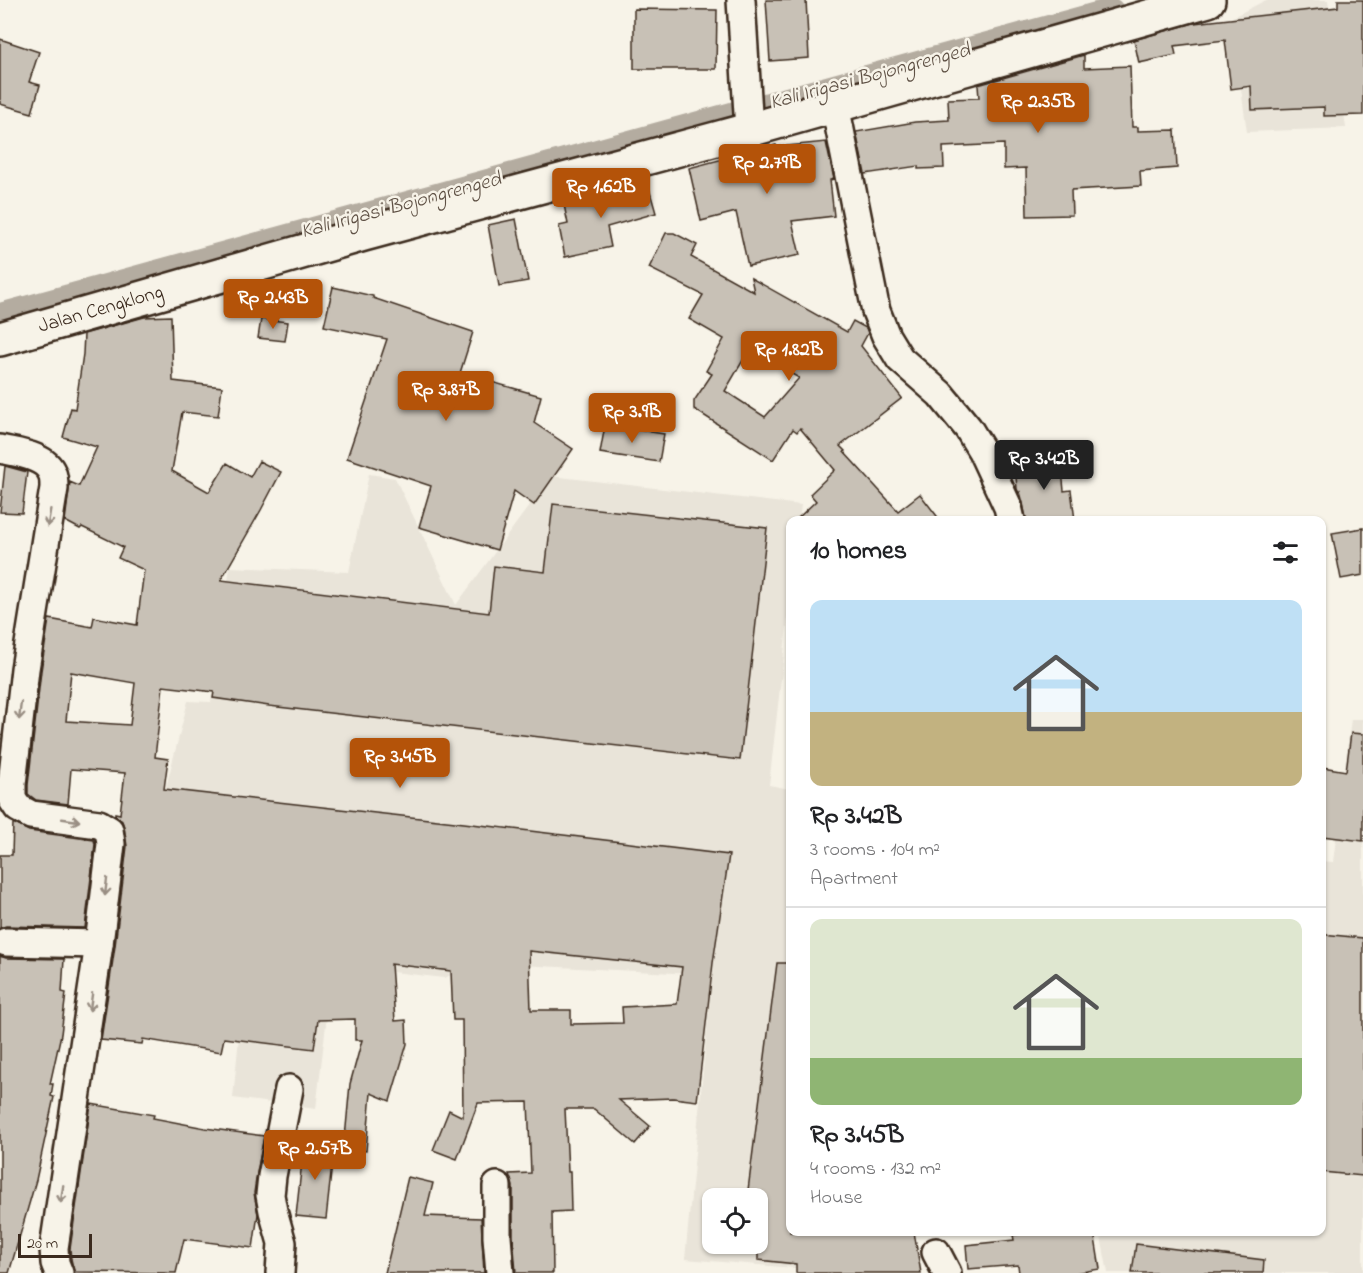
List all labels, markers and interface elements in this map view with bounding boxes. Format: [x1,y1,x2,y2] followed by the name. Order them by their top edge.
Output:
[766,36,975,119] water label: Kali Irigasi Bojongrenged
[976,83,1100,134] pin: Rp 2.35B
[1001,88,1075,117] text: Rp 2.35B
[705,144,829,195] pin: Rp 2.79B
[733,149,801,178] text: Rp 2.79B
[297,165,506,248] water label: Kali Irigasi Bojongrenged
[539,168,663,219] pin: Rp 1.62B
[566,173,636,202] text: Rp 1.62B
[35,278,167,343] street label: Jalan Cengklong
[211,279,335,330] pin: Rp 2.43B
[238,284,308,313] text: Rp 2.43B
[727,331,851,382] pin: Rp 1.82B
[755,336,823,365] text: Rp 1.82B
[384,371,508,422] pin: Rp 3.87B
[412,376,480,405] text: Rp 3.87B
[577,393,687,444] pin: Rp 3.9B
[603,398,661,427] text: Rp 3.9B
[982,440,1106,491] pin: Rp 3.42B
[1009,445,1079,474] text: Rp 3.42B
[43,508,54,528] one-way arrow
[810,533,907,571] text: 10 homes
[1269,536,1302,569] icon: filters
[1002,639,1110,747] icon: home
[14,701,25,720] one-way arrow
[338,738,462,789] pin: Rp 3.45B
[364,743,436,772] text: Rp 3.45B
[810,798,902,836] text: Rp 3.42B
[61,815,80,826] one-way arrow
[810,836,940,865] text: 3 rooms · 104 m²
[810,865,898,894] text: Apartment
[100,876,111,896] one-way arrow
[1002,958,1110,1066] icon: home
[85,991,96,1011] one-way arrow
[810,1117,904,1155] text: Rp 3.45B
[253,1130,377,1181] pin: Rp 2.57B
[278,1135,352,1164] text: Rp 2.57B
[810,1155,941,1184] text: 4 rooms · 132 m²
[57,1184,68,1204] one-way arrow
[810,1184,863,1213] text: House
[702,1188,768,1254] map controls
[702,1188,768,1254] button: locate
[18,1231,92,1258] scale bar
[27,1232,58,1256] text: 20 m

